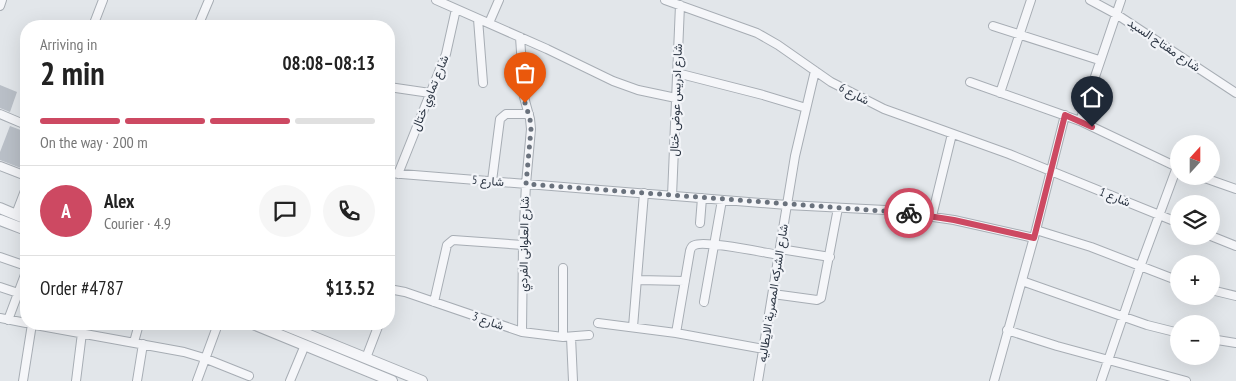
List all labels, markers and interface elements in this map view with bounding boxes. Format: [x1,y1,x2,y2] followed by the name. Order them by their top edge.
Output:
[1124,15,1203,76] street label: شارع مفتاح السيد
[40,34,97,54] text: Arriving in
[666,43,687,157] street label: شارع ادريس عوض ختال
[282,51,375,75] text: 08:08–08:13
[40,52,105,94] text: 2 min
[504,52,546,103] pin
[408,53,454,134] street label: شارع تماوي ختال
[511,59,539,87] icon: bag
[1071,76,1113,127] pin
[836,79,872,109] street label: شارع 6
[1078,83,1106,111] icon: home
[40,132,148,152] text: On the way · 200 m
[1170,135,1220,185] north arrow
[1170,135,1220,365] map controls
[471,172,505,191] street label: شارع 5
[1097,184,1133,211] street label: شارع 1
[259,185,311,237] button: chat
[323,185,375,237] button: phone
[884,188,934,238] courier
[104,189,134,213] text: Alex
[1170,195,1220,245] button: layers
[515,196,535,292] street label: شارع العلوانى الفردي
[61,199,71,223] text: A
[895,199,923,227] icon: bike
[104,213,171,233] text: Courier · 4.9
[754,223,793,363] street label: شارع الشركه المصرية الايطاليه
[1170,255,1220,305] button: +
[40,276,124,300] text: Order #4787
[326,276,375,300] text: $13.52
[470,308,506,335] street label: شارع 3
[1170,315,1220,365] button: −

